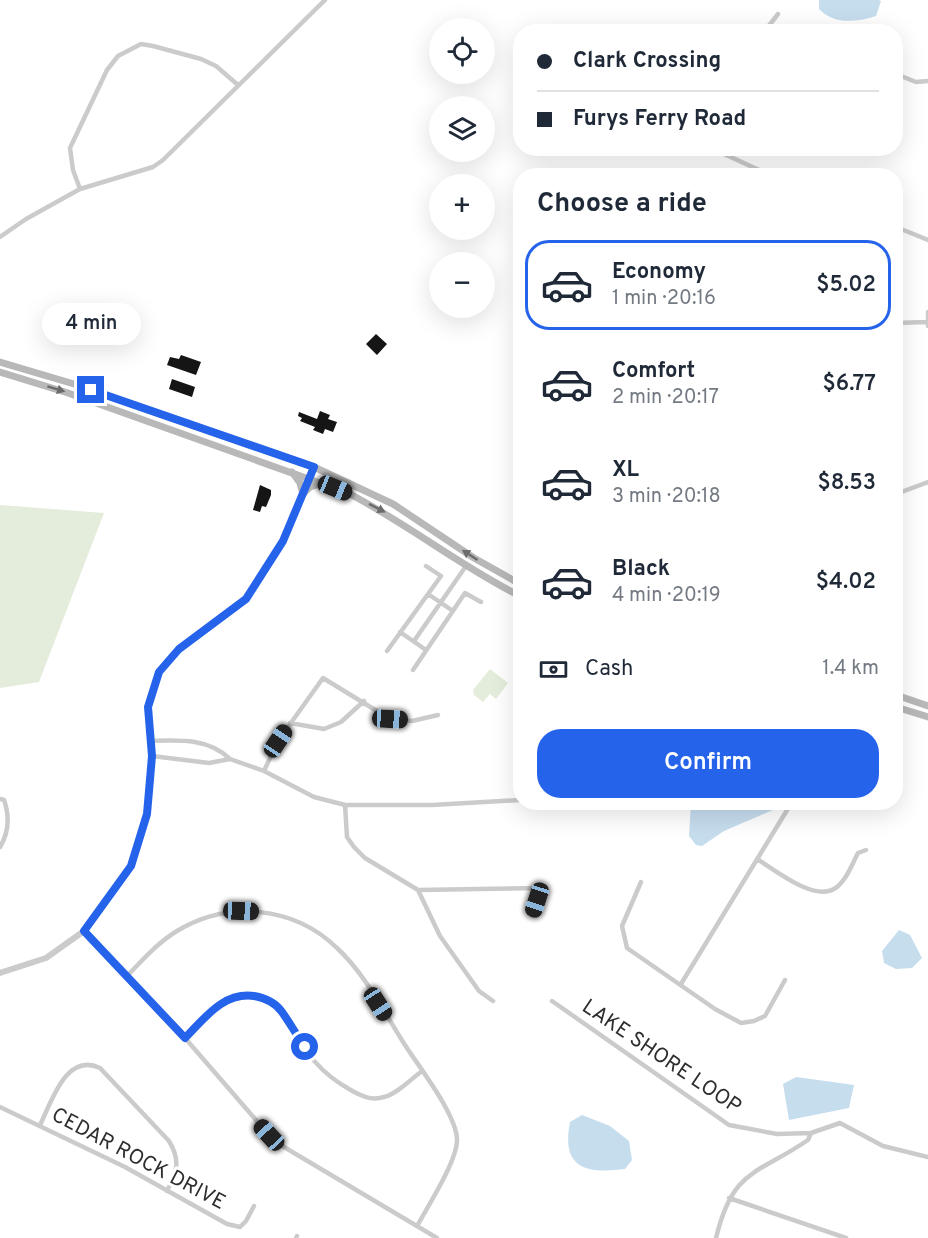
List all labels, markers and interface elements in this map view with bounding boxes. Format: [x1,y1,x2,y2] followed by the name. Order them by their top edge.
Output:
[429,18,495,318] map controls
[429,18,495,84] button: locate
[573,48,721,75] text: Clark Crossing
[429,96,495,162] button: layers
[573,106,746,133] text: Furys Ferry Road
[429,174,495,240] button: +
[537,187,707,221] text: Choose a ride
[429,252,495,318] button: −
[540,258,594,312] icon: car
[612,259,706,286] text: Economy
[816,272,876,299] text: $5.02
[612,286,716,312] text: 1 min · 20:16
[42,303,140,345] callout: 4 min
[65,311,118,337] text: 4 min
[540,357,594,411] icon: car
[612,358,695,385] text: Comfort
[823,371,876,398] text: $6.77
[77,376,104,403] route end
[47,385,65,395] one-way arrow
[612,385,719,411] text: 2 min · 20:17
[540,456,594,510] icon: car
[612,457,639,484] text: XL
[818,470,876,497] text: $8.53
[315,473,355,503] car
[612,484,721,510] text: 3 min · 20:18
[368,503,385,512] one-way arrow
[462,550,478,561] one-way arrow
[540,555,594,609] icon: car
[612,556,670,583] text: Black
[816,569,876,596] text: $4.02
[612,583,721,609] text: 4 min · 20:19
[537,653,570,686] icon: cash
[585,656,634,683] text: Cash
[822,656,879,682] text: 1.4 km
[372,709,408,729] car
[260,721,296,761] car
[537,729,879,798] button: Confirm
[523,880,551,920] car
[223,901,259,921] car
[361,984,395,1024] car
[576,994,746,1121] street label: LAKE SHORE LOOP
[291,1033,318,1060] route start
[47,1102,230,1217] street label: CEDAR ROCK DRIVE
[250,1116,288,1154] car

